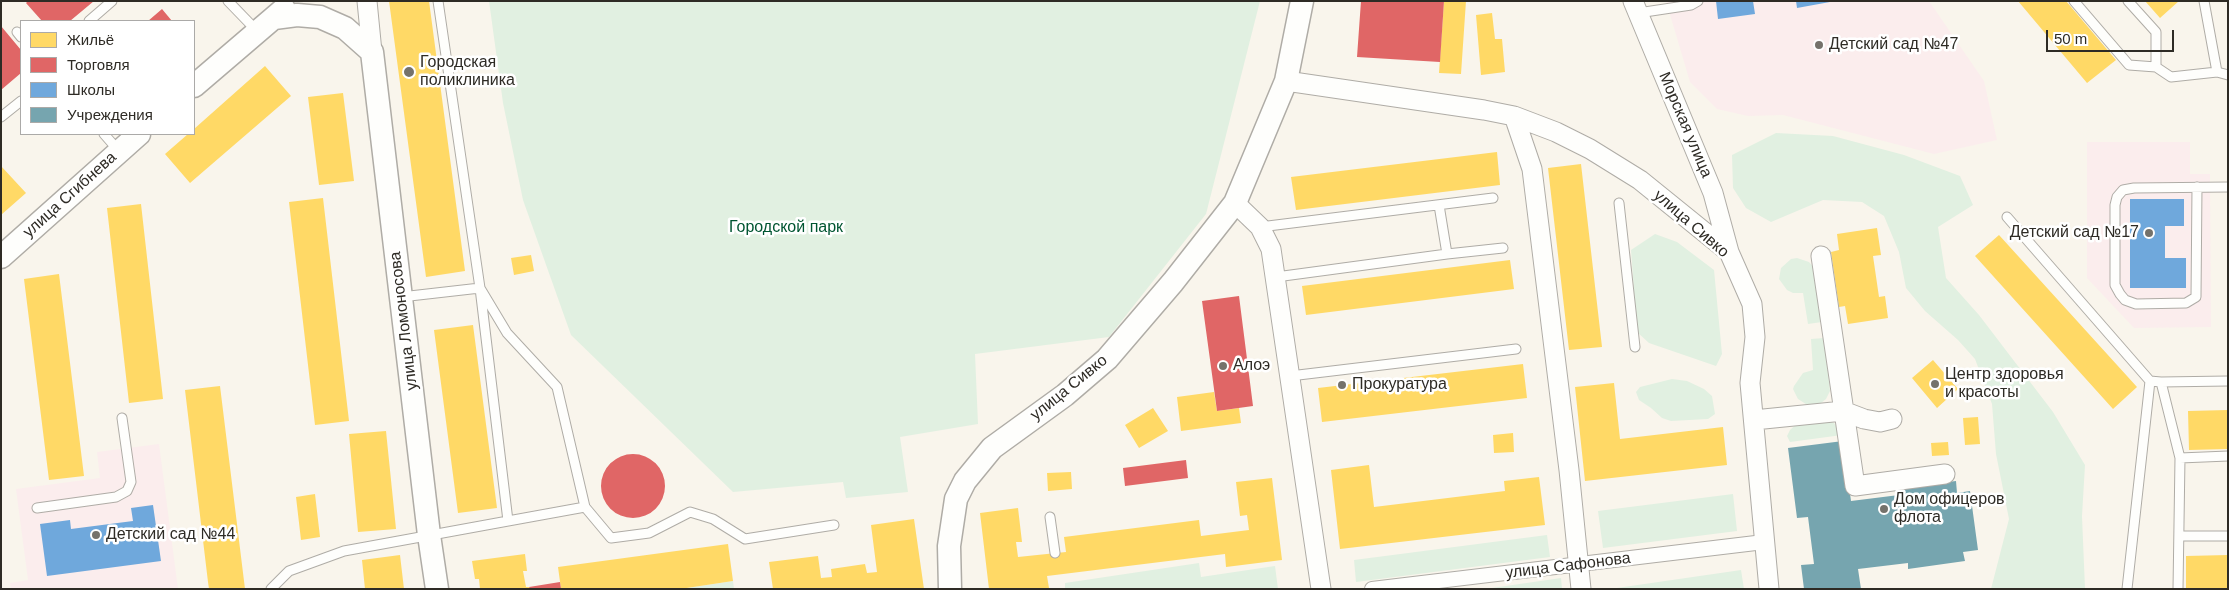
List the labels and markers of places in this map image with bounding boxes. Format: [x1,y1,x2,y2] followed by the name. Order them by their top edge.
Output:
[1829,35,1958,55] place label: Детский сад №47
[1813,39,1825,51] marker: Детский сад №47
[420,53,515,91] place label: Городская поликлиника
[402,65,416,79] marker: Городская поликлиника
[2010,223,2139,243] place label: Детский сад №17
[2143,227,2155,239] marker: Детский сад №17
[1233,356,1270,376] place label: Алоэ
[1217,360,1229,372] marker: Алоэ
[1945,365,2064,403] place label: Центр здоровья и красоты
[1352,375,1447,395] place label: Прокуратура
[1929,378,1941,390] marker: Центр здоровья и красоты
[1336,379,1348,391] marker: Прокуратура
[1894,490,2005,528] place label: Дом офицеров флота
[1878,503,1890,515] marker: Дом офицеров флота
[106,525,235,545] place label: Детский сад №44
[90,529,102,541] marker: Детский сад №44

